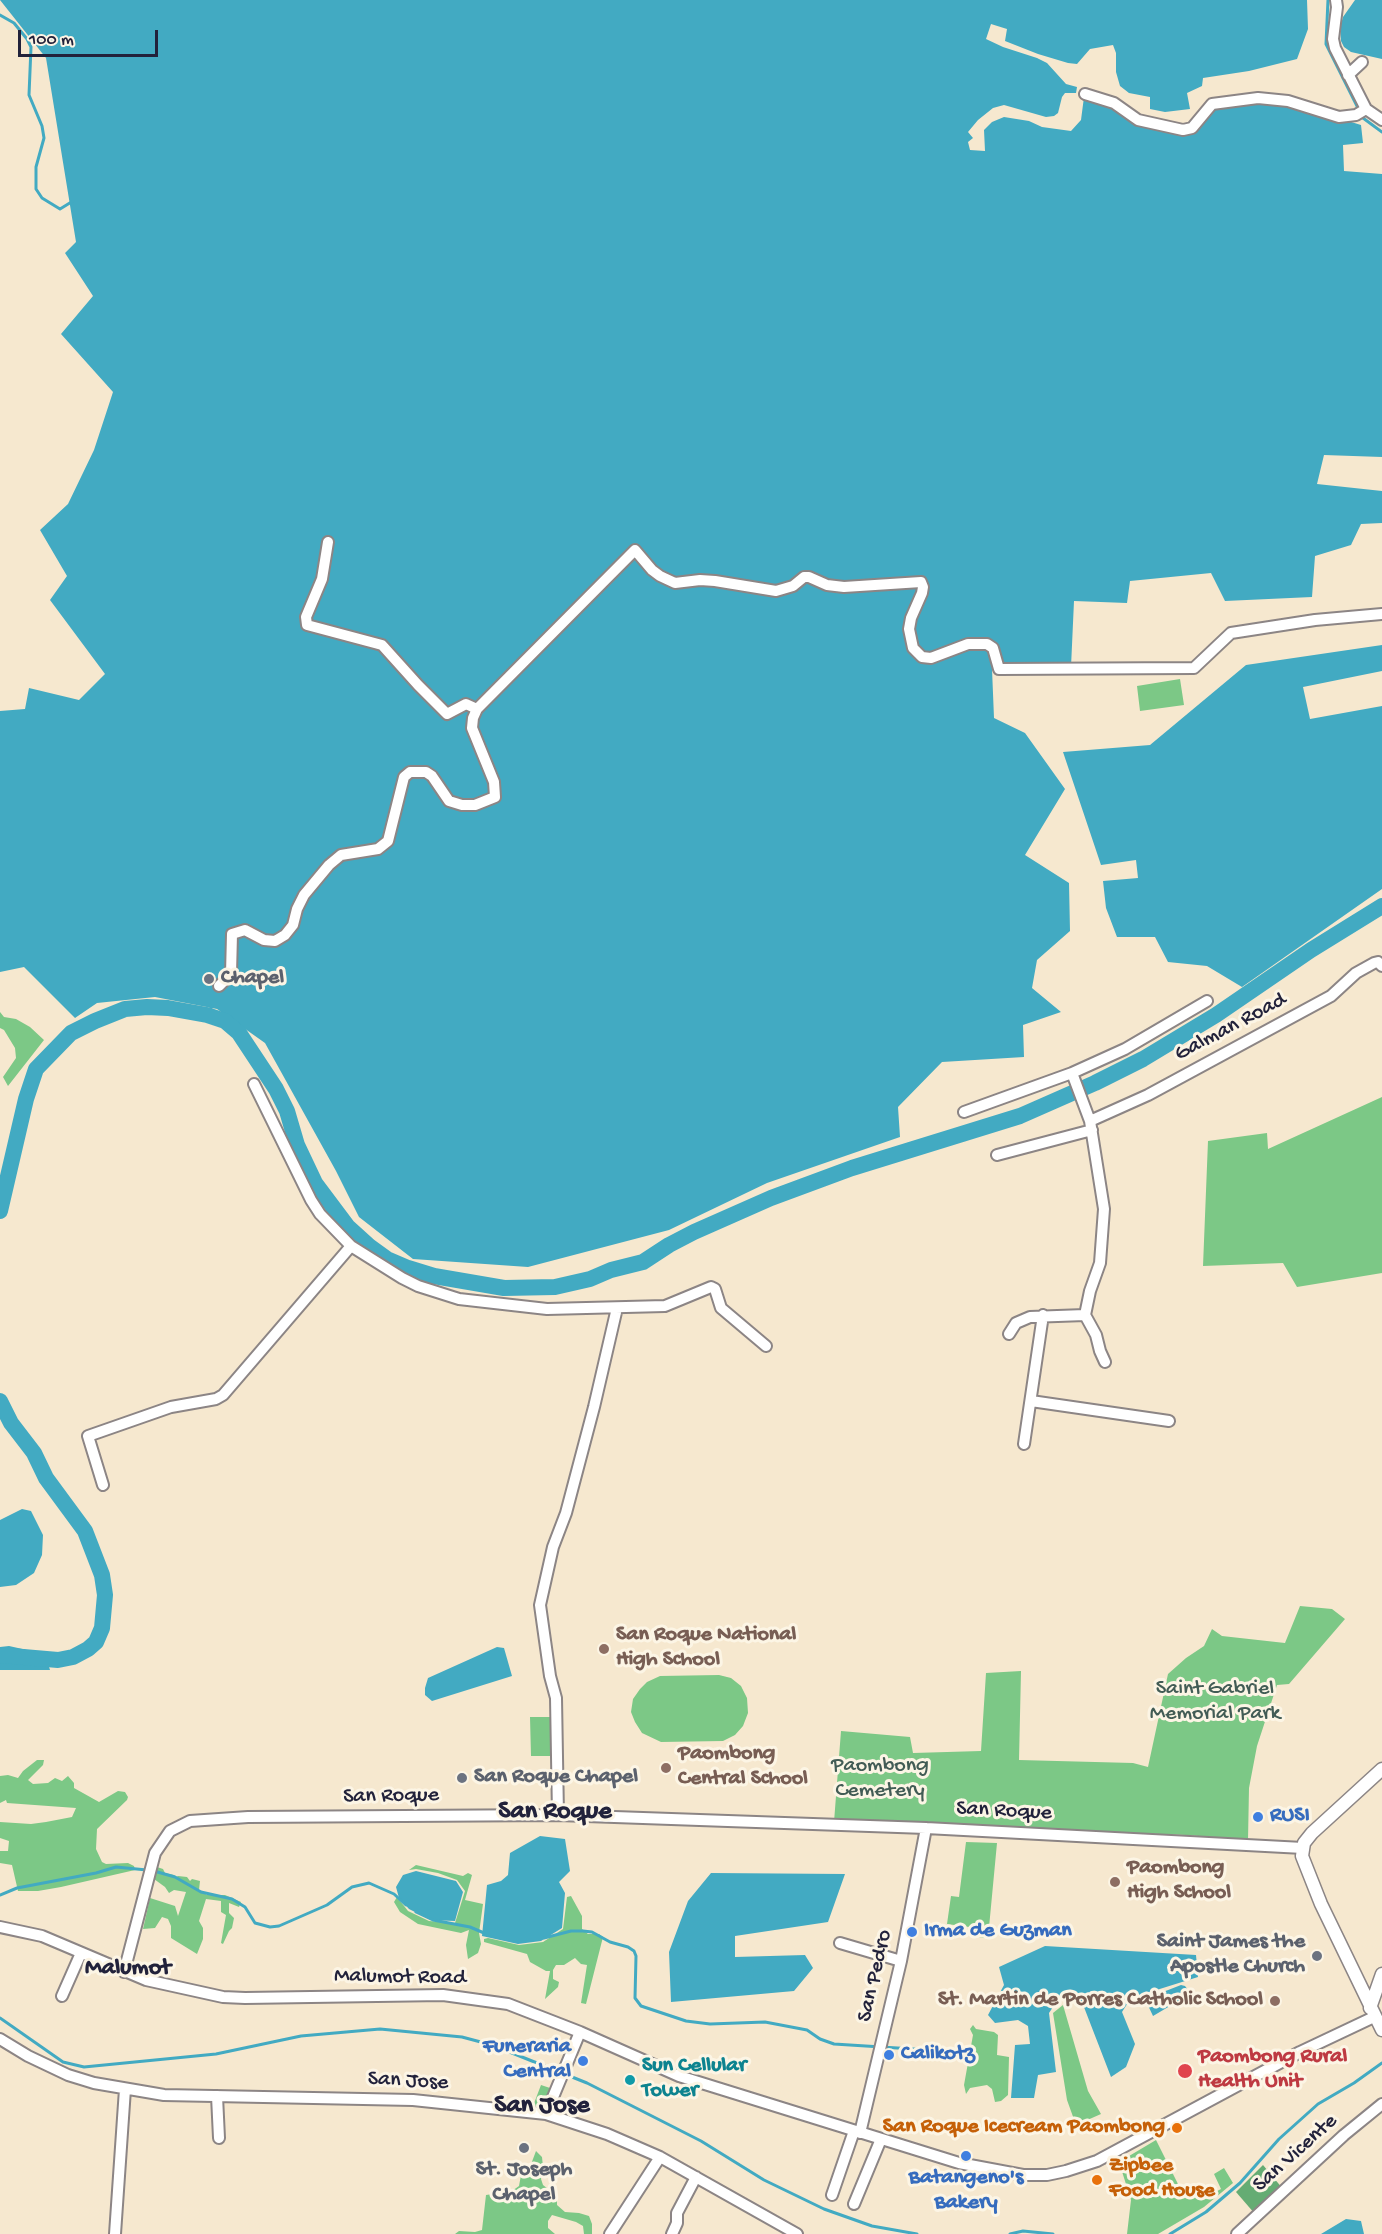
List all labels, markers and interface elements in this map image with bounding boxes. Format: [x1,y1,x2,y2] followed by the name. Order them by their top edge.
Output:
[21,18,160,56] scale bar
[29,30,74,51] text: 100 m
[221,966,284,992] place label: Chapel
[202,972,216,986] marker: Chapel
[1171,988,1291,1068] street label: Galman Road
[616,1623,796,1675] place label: San Roque National High School
[597,1642,611,1656] marker: San Roque National High School
[1150,1677,1280,1729] park label: Saint Gabriel Memorial Park
[678,1742,808,1794] place label: Paombong Central School
[831,1754,929,1806] park label: Paombong Cemetery
[659,1761,673,1775] marker: Paombong Central School
[474,1765,638,1791] place label: San Roque Chapel
[455,1771,469,1785] marker: San Roque Chapel
[343,1783,439,1811] street label: San Roque
[955,1796,1053,1828] street label: San Roque
[498,1797,612,1829] district label: San Roque
[1270,1804,1310,1830] place label: RUSI
[1251,1810,1265,1824] marker: RUSI
[1127,1856,1231,1908] place label: Paombong High School
[1108,1875,1122,1889] marker: Paombong High School
[924,1919,1072,1945] place label: Irma de Guzman
[905,1925,919,1939] marker: Irma de Guzman
[853,1927,899,2025] street label: San Pedro
[1157,1930,1305,1982] place label: Saint James the Apostle Church
[1310,1949,1324,1963] marker: Saint James the Apostle Church
[85,1955,171,1983] district label: Malumot
[334,1964,466,1992] street label: Malumot Road
[938,1988,1263,2014] place label: St. Martin de Porres Catholic School
[1268,1994,1282,2008] marker: St. Martin de Porres Catholic School
[483,2035,571,2086] place label: Funeraria Central
[901,2042,975,2068] place label: Calikotz
[1198,2045,1347,2096] place label: Paombong Rural Health Unit
[882,2048,896,2062] marker: Calikotz
[576,2054,590,2068] marker: Funeraria Central
[642,2054,746,2106] place label: Sun Cellular Tower
[1176,2062,1194,2080] marker: Paombong Rural Health Unit
[367,2067,449,2097] street label: San Jose
[623,2073,637,2087] marker: Sun Cellular Tower
[494,2091,590,2123] district label: San Jose
[1248,2109,1344,2199] street label: San Vicente
[883,2115,1165,2141] place label: San Roque Icecream Paombong
[1170,2121,1184,2135] marker: San Roque Icecream Paombong
[517,2141,531,2155] marker: St. Joseph Chapel
[959,2149,973,2163] marker: Batangeno's Bakery
[1109,2154,1215,2206] place label: Zipbee Food House
[476,2158,572,2210] place label: St. Joseph Chapel
[909,2166,1023,2218] place label: Batangeno's Bakery
[1090,2173,1104,2187] marker: Zipbee Food House

